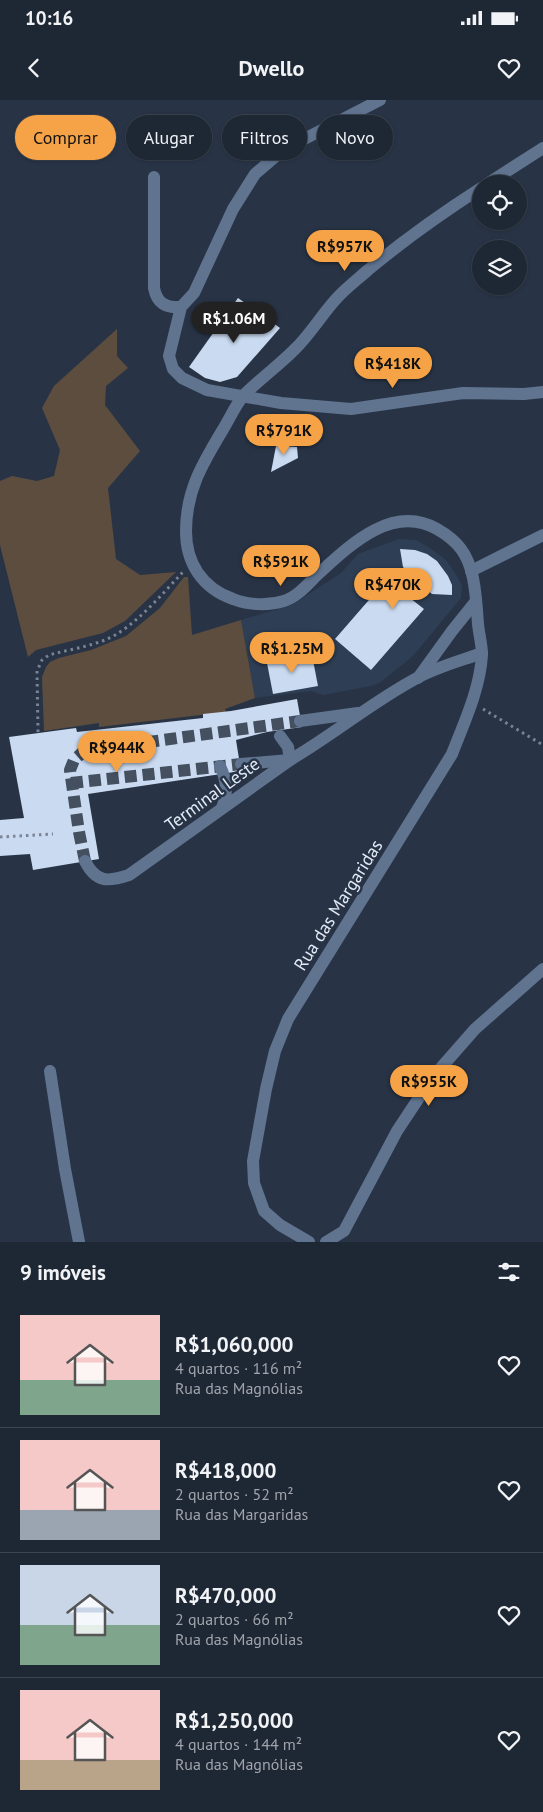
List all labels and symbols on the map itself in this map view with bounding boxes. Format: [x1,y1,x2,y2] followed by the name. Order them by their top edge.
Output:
[304,230,386,272] pin: R$957K
[188,302,280,344] pin: R$1.06M
[352,346,434,389] pin: R$418K
[243,414,325,456] pin: R$791K
[240,544,322,587] pin: R$591K
[352,568,434,610] pin: R$470K
[246,632,338,674] pin: R$1.25M
[76,730,158,773] pin: R$944K
[160,752,264,836] street label: Terminal Leste
[289,835,387,975] street label: Rua das Margaridas
[388,1064,470,1107] pin: R$955K

